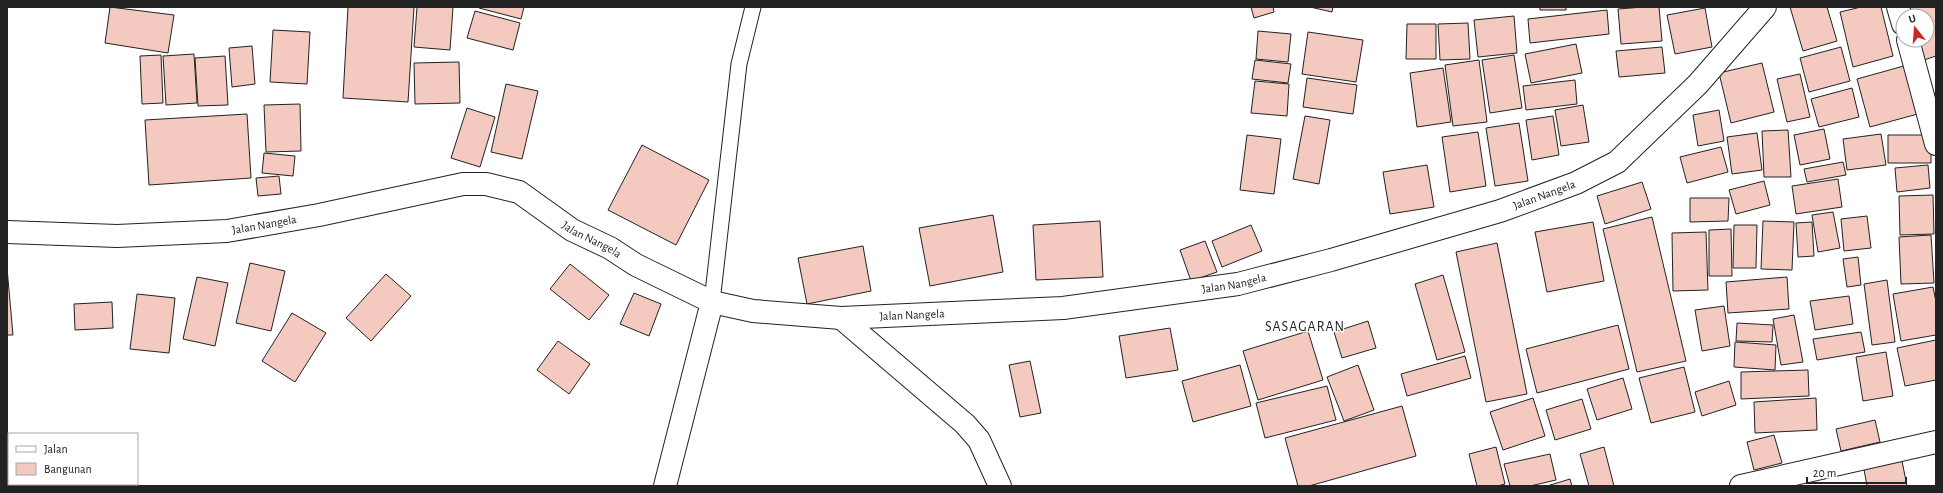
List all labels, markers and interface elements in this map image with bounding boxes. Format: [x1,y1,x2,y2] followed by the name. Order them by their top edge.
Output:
[1895,8,1935,48] north arrow
[1907,13,1917,25] text: U
[1512,178,1577,212] street label: Jalan Nangela
[231,213,298,236] street label: Jalan Nangela
[560,219,624,260] street label: Jalan Nangela
[1201,271,1268,295] street label: Jalan Nangela
[879,307,945,322] street label: Jalan Nangela
[1265,320,1345,334] district label: SASAGARAN
[8,433,138,485] legend
[44,443,68,455] text: Jalan
[1807,459,1906,485] scale bar
[44,463,92,475] text: Bangunan
[1813,467,1836,479] text: 20 m

